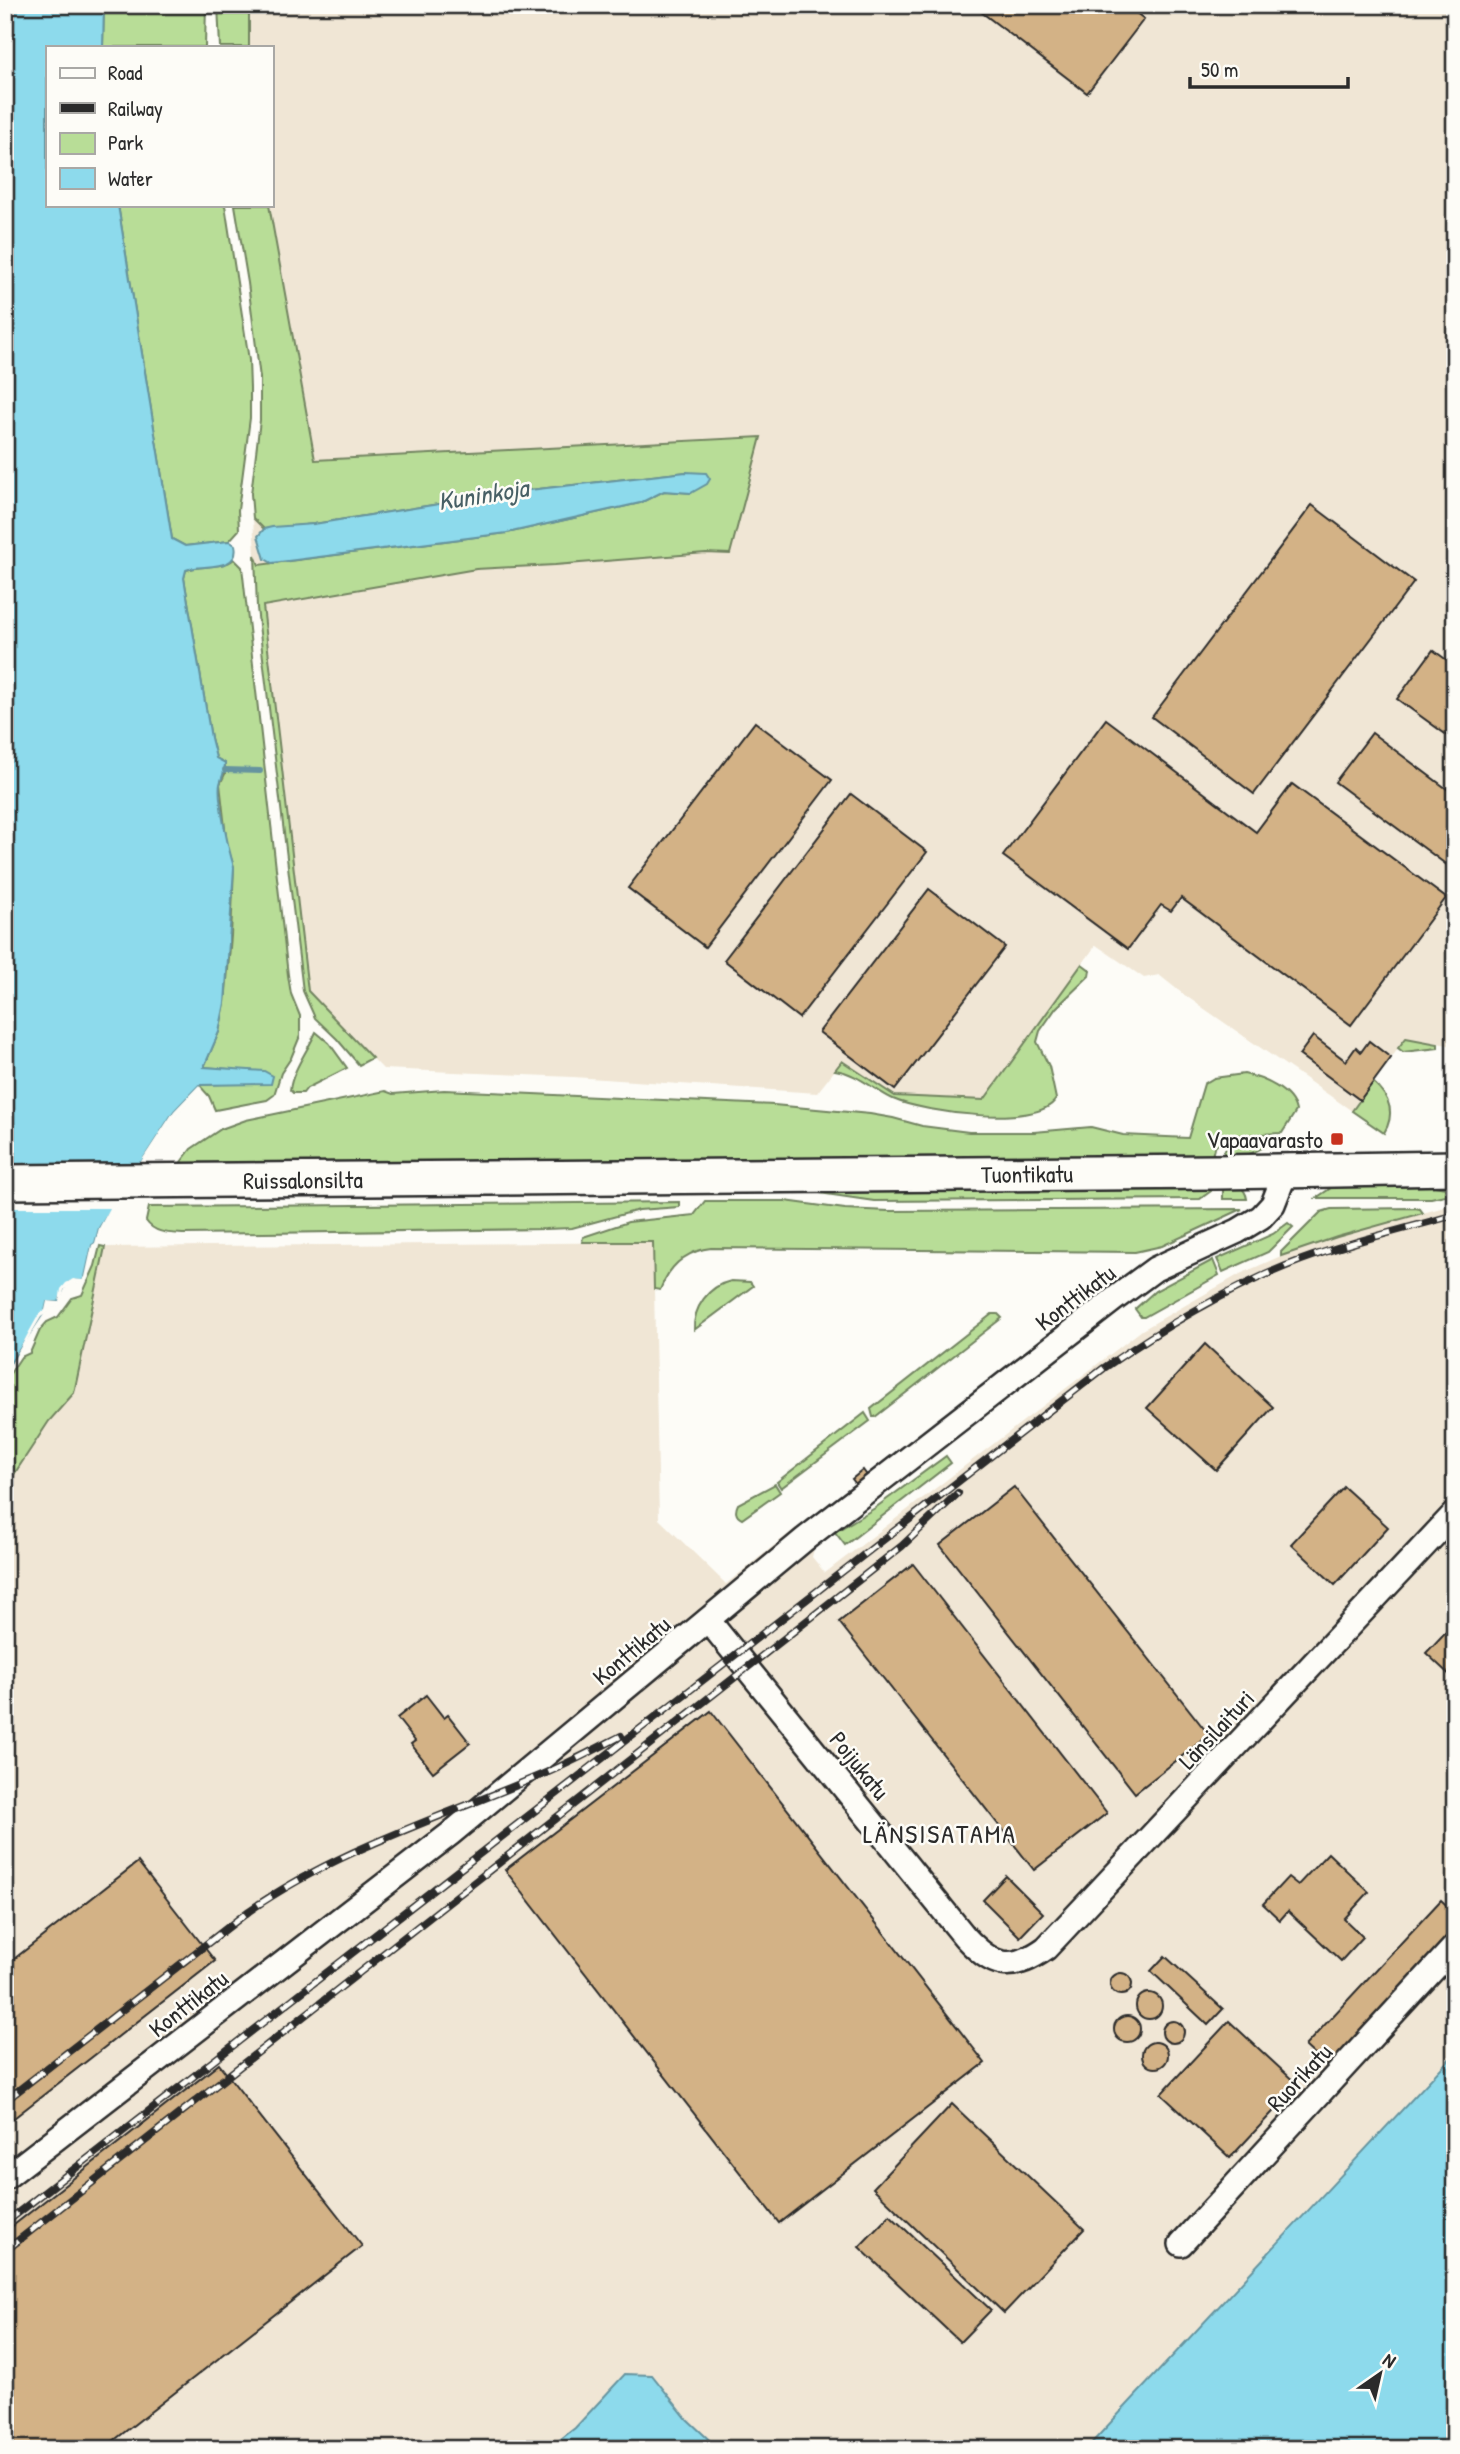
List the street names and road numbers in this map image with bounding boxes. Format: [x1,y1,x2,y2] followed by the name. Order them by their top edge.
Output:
[981,1157,1074,1190] street label: Tuontikatu
[243,1163,363,1196] street label: Ruissalonsilta
[1029,1256,1122,1338] street label: Konttikatu
[585,1608,677,1692] street label: Konttikatu
[1171,1682,1261,1776] street label: Länsilaituri
[823,1724,898,1806] street label: Poijukatu
[142,1962,234,2044] street label: Konttikatu
[1259,2036,1339,2118] street label: Ruorikatu

